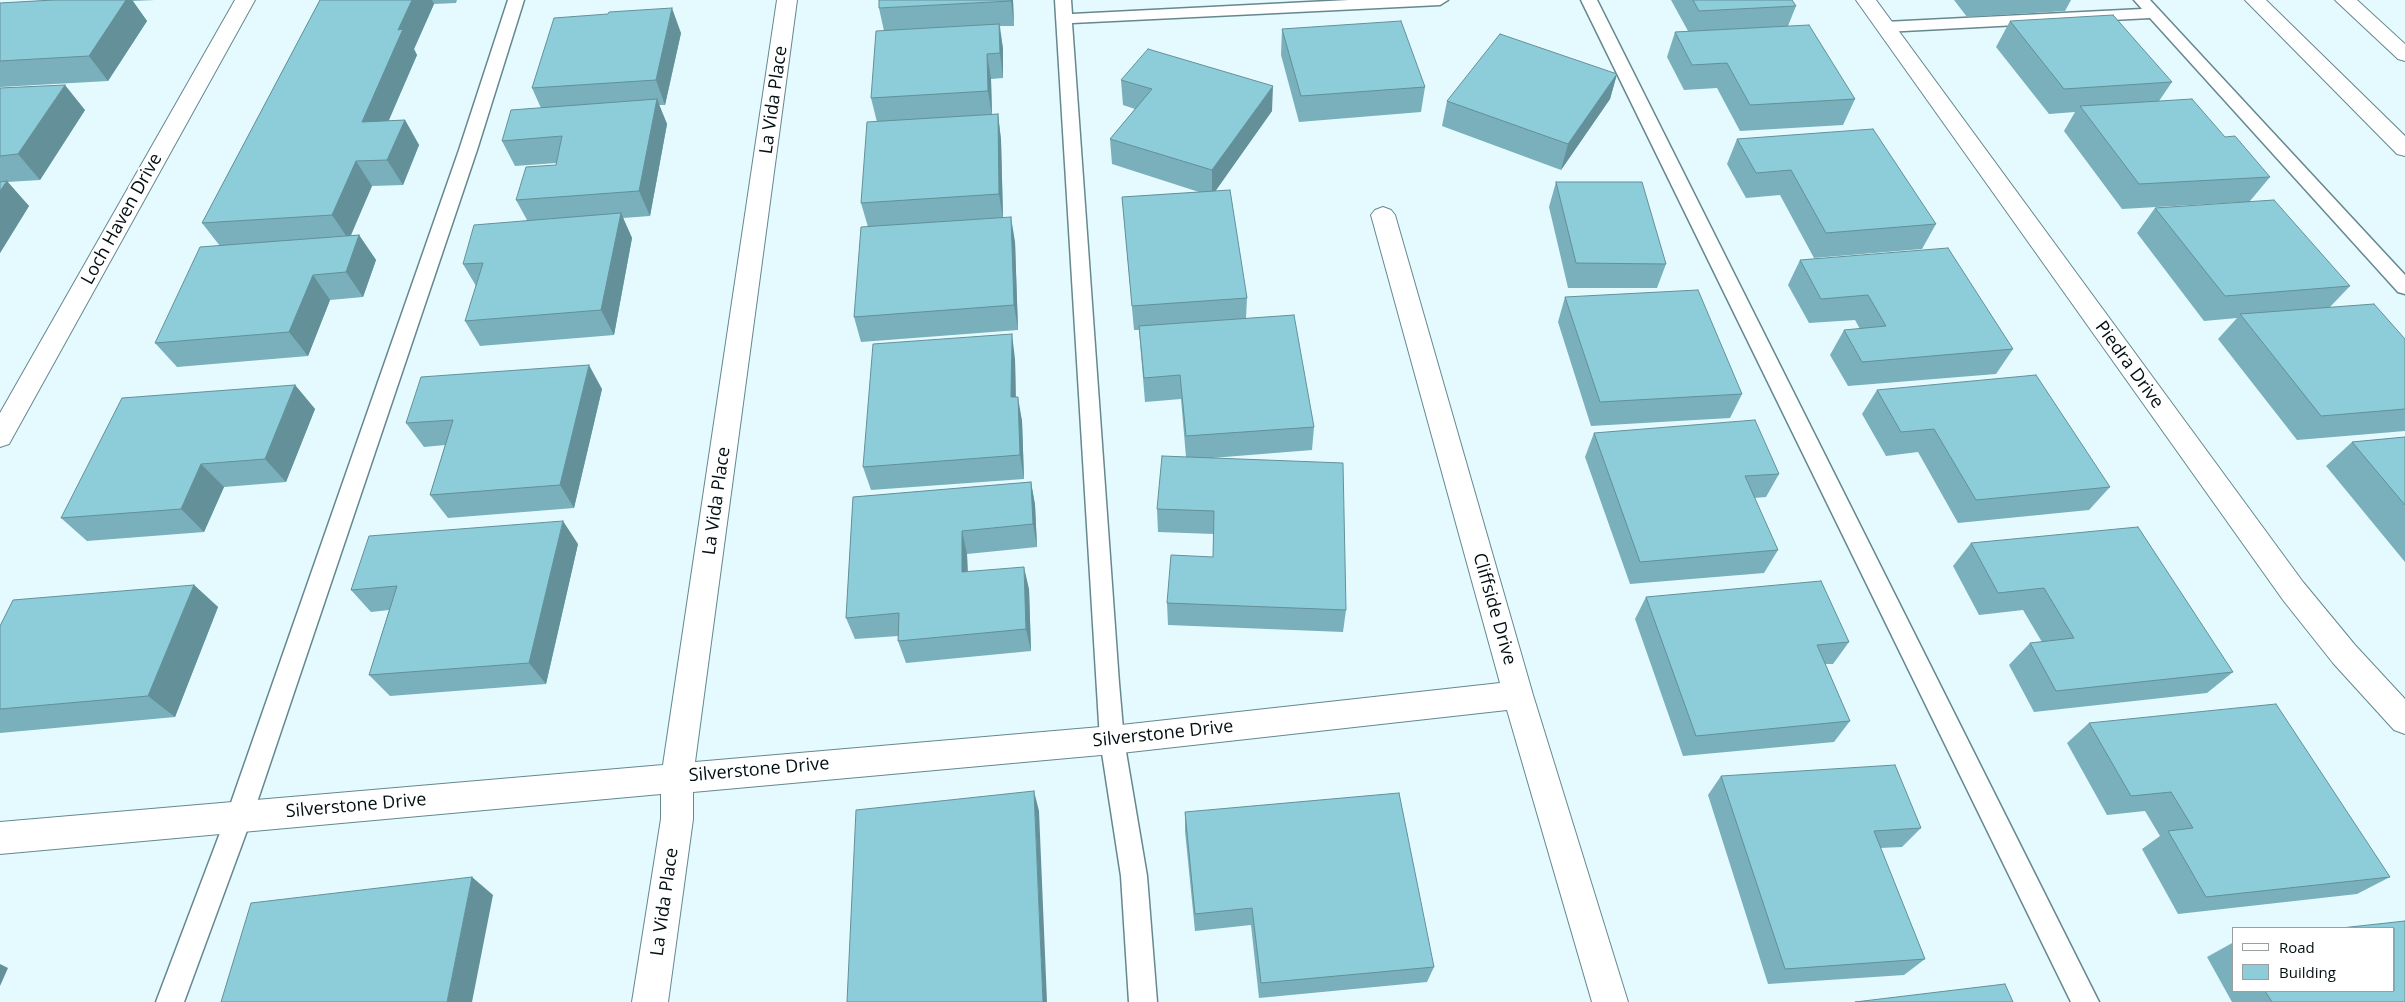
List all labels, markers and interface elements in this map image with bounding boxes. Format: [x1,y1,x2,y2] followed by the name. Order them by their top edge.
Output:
[756,44,792,156] street label: La Vida Place
[77,150,167,288] street label: Loch Haven Drive
[2090,317,2168,413] street label: Piedra Drive
[699,445,735,557] street label: La Vida Place
[1468,551,1520,667] street label: Cliffside Drive
[1092,716,1234,752] street label: Silverstone Drive
[688,753,830,787] street label: Silverstone Drive
[285,789,427,823] street label: Silverstone Drive
[647,846,683,958] street label: La Vida Place
[2232,927,2395,992] legend
[2279,937,2315,957] text: Road
[2279,962,2336,982] text: Building

